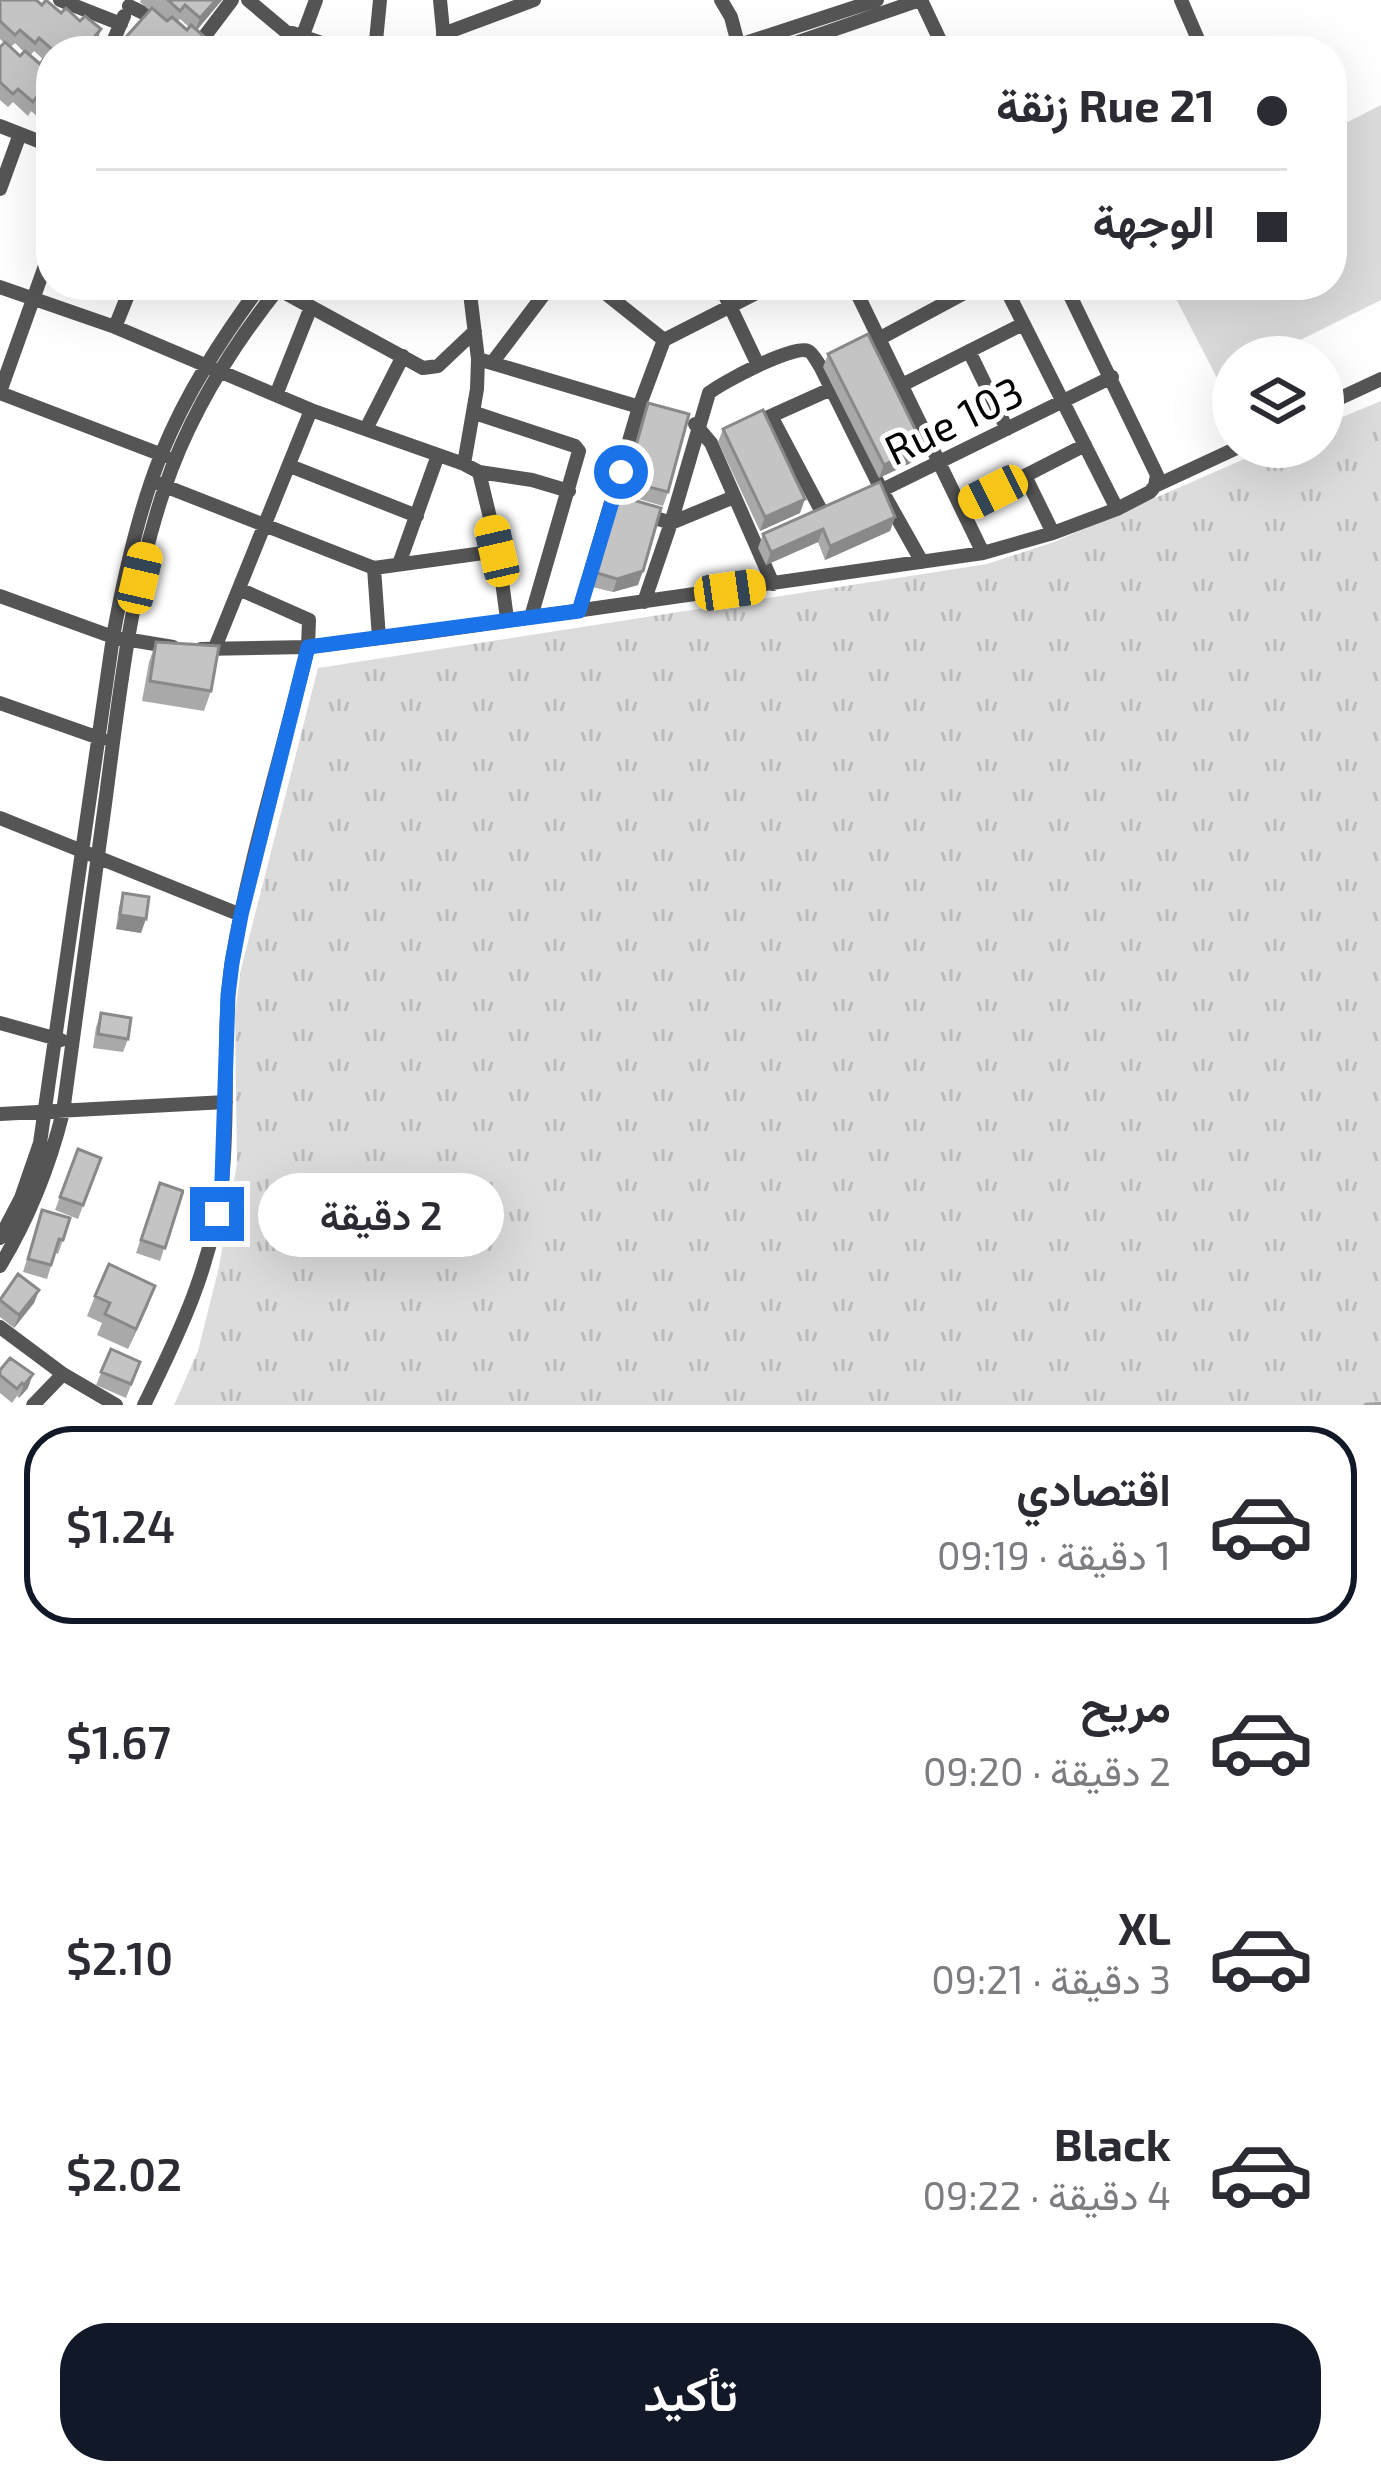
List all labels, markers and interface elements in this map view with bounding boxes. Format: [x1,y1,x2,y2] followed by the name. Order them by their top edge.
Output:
[996,77,1215,131] text: Rue 21 زنقة
[1093,193,1215,247] text: الوجهة
[1212,336,1344,468] map controls
[1212,336,1344,468] button: layers
[876,364,1030,474] street label: Rue 103
[594,445,648,499] route start
[953,460,1033,524] car
[471,512,523,590] car
[114,539,166,617] car
[692,567,768,613] car
[259,1172,505,1256] callout: 2 دقيقة
[190,1187,244,1241] route end
[320,1191,442,1238] text: 2 دقيقة
[1016,1461,1171,1515] text: اقتصادي
[1207,1471,1315,1579] icon: car
[66,1498,175,1552] text: $1.24
[937,1531,1171,1578] text: 1 دقيقة · 09:19
[1080,1677,1171,1731] text: مريح
[1207,1687,1315,1795] icon: car
[66,1714,171,1768] text: $1.67
[923,1747,1171,1794] text: 2 دقيقة · 09:20
[1118,1900,1171,1954] text: XL
[1207,1903,1315,2011] icon: car
[66,1930,173,1984] text: $2.10
[931,1955,1171,2002] text: 3 دقيقة · 09:21
[1054,2116,1171,2170] text: Black
[1207,2119,1315,2227] icon: car
[66,2146,182,2200] text: $2.02
[923,2171,1171,2218] text: 4 دقيقة · 09:22
[60,2323,1321,2461] button: تأكيد

